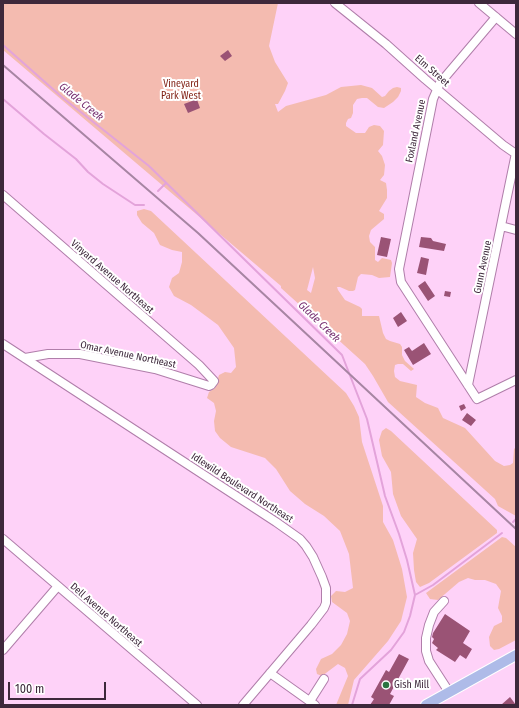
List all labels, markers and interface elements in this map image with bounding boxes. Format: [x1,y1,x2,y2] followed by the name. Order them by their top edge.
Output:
[412,53,452,89] street label: Elm Street
[161,78,201,102] park label: Vineyard Park West
[56,80,106,124] water label: Glade Creek
[403,98,429,164] street label: Foxland Avenue
[68,238,156,316] street label: Vinyard Avenue Northeast
[472,239,494,295] street label: Gunn Avenue
[295,299,343,345] water label: Glade Creek
[79,339,177,371] street label: Omar Avenue Northeast
[189,451,295,525] street label: Idlewild Boulevard Northeast
[68,581,144,649] street label: Dell Avenue Northeast
[10,674,108,700] scale bar
[394,679,429,691] place label: Gish Mill
[381,680,391,690] marker: Gish Mill
[15,682,44,696] text: 100 m

